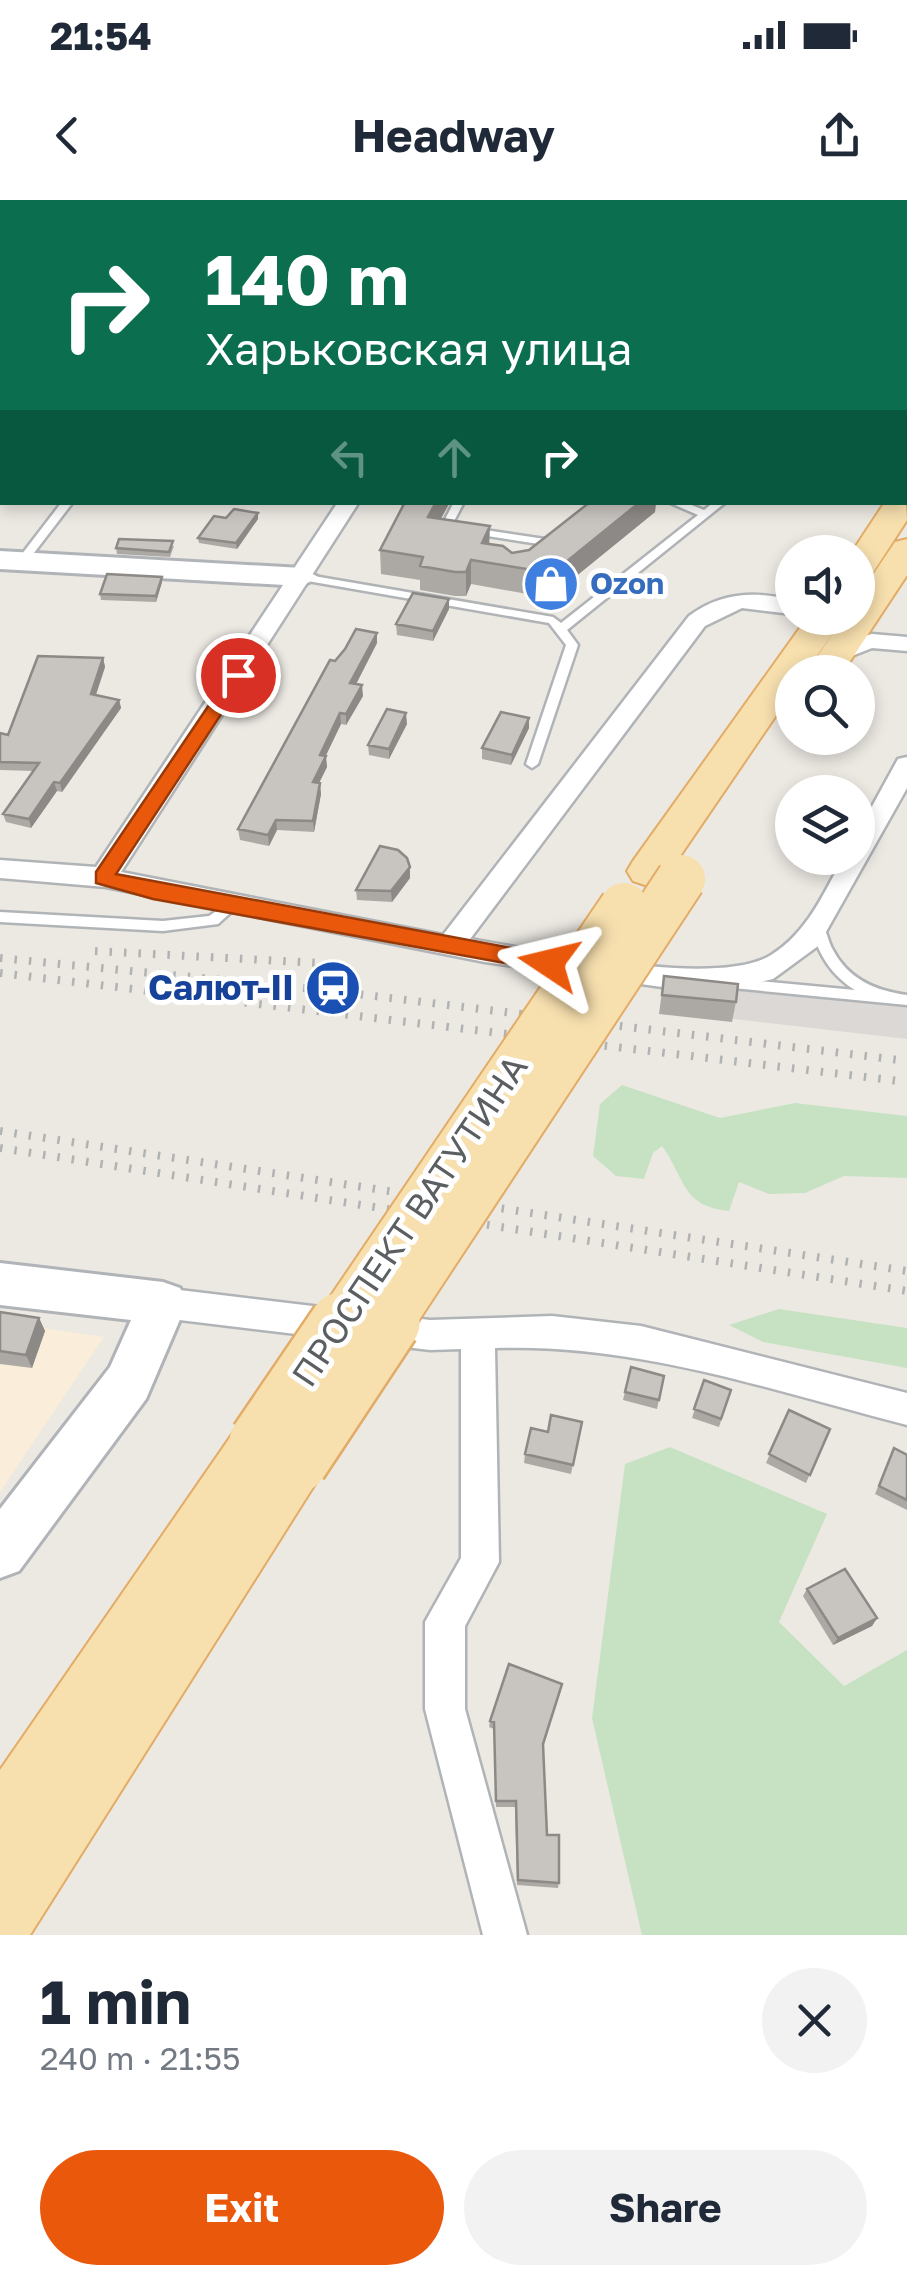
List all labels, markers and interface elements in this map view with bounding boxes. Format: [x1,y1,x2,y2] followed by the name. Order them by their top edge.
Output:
[50,13,152,58] text: 21:54
[40,108,95,163] icon: back
[352,108,555,162] text: Headway
[812,108,867,163] icon: share
[205,236,409,320] text: 140 m
[40,240,170,370] icon: right
[205,321,633,375] text: Харьковская улица
[322,430,377,485] icon: left
[427,430,482,485] icon: ahead
[532,430,587,485] icon: right
[775,535,875,875] map controls
[775,535,875,635] button: sound
[521,554,581,614] shop icon: Ozon
[590,565,664,601] place label: Ozon
[196,633,281,718] pin
[211,648,266,703] icon: arrive
[775,655,875,755] button: search
[775,775,875,875] button: layers
[497,911,601,1015] position arrow
[303,958,363,1018] station icon: Салют-II
[148,966,294,1008] place label: Салют-II
[283,1047,536,1394] street label: ПРОСПЕКТ ВАТУТИНА
[40,1965,191,2037] text: 1 min
[762,1968,867,2073] button: close
[40,2039,241,2077] text: 240 m · 21:55
[40,2150,444,2265] button: Exit
[464,2150,867,2265] button: Share

